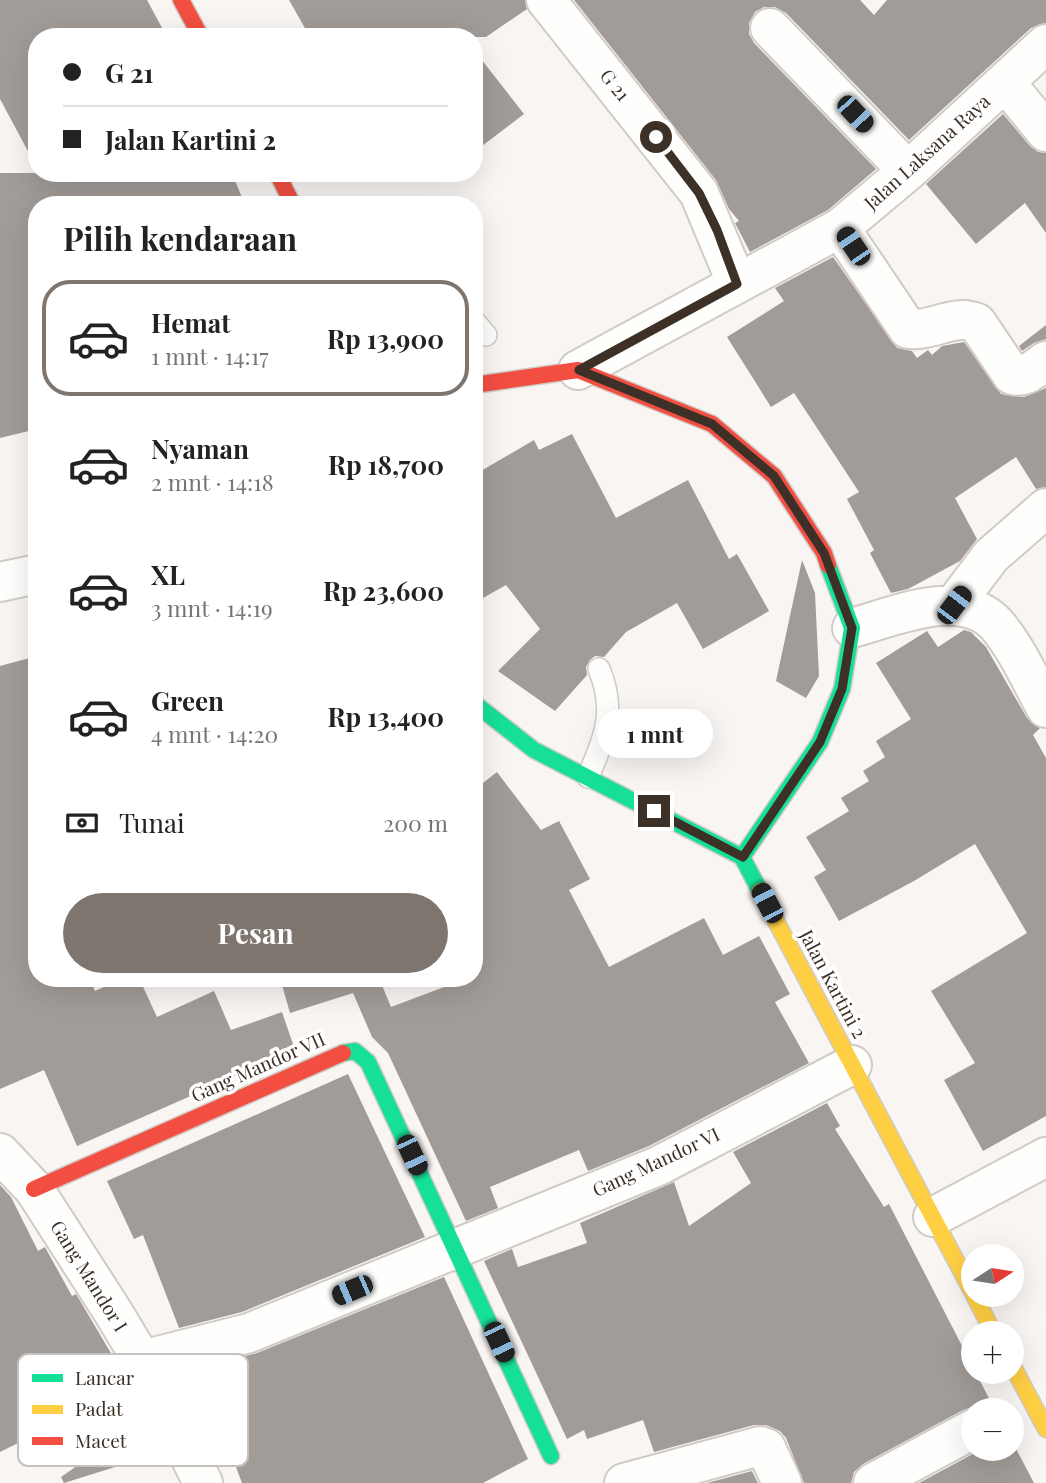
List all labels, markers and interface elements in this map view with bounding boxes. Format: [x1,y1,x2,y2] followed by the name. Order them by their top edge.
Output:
[105,55,154,90] text: G 21
[595,63,637,106] street label: G 21
[857,87,995,215] street label: Jalan Laksana Raya
[833,91,878,137] car
[640,121,672,153] route start
[105,122,276,157] text: Jalan Kartini 2
[63,216,297,259] text: Pilih kendaraan
[833,223,874,269] car
[151,305,230,340] text: Hemat
[67,307,130,370] icon: car
[327,321,444,356] text: Rp 13,900
[151,340,269,371] text: 1 mnt · 14:17
[151,431,249,466] text: Nyaman
[67,433,130,496] icon: car
[328,447,444,482] text: Rp 18,700
[151,466,274,497] text: 2 mnt · 14:18
[151,557,185,592] text: XL
[67,559,130,622] icon: car
[323,573,444,608] text: Rp 23,600
[933,582,976,628] car
[151,592,273,623] text: 3 mnt · 14:19
[151,683,224,718] text: Green
[67,685,130,748] icon: car
[328,699,444,734] text: Rp 13,400
[596,710,712,758] callout: 1 mnt
[151,718,278,749] text: 4 mnt · 14:20
[626,718,684,749] text: 1 mnt
[638,795,670,827] route end
[63,804,101,842] icon: cash
[119,805,185,840] text: Tunai
[383,807,448,838] text: 200 m
[748,880,787,926] car
[63,893,448,973] button: Pesan
[794,924,873,1042] street label: Jalan Kartini 2
[186,1025,329,1107] street label: Gang Mandor VII
[588,1120,724,1202] street label: Gang Mandor VI
[394,1132,431,1178] car
[45,1215,134,1336] street label: Gang Mandor I
[961,1244,1024,1307] north arrow
[961,1244,1024,1461] map controls
[329,1272,376,1308] car
[481,1319,518,1365] car
[961,1321,1024,1384] button: +
[18,1354,248,1466] legend
[75,1364,135,1390] text: Lancar
[75,1395,123,1421] text: Padat
[961,1398,1024,1461] button: −
[75,1427,127,1453] text: Macet

